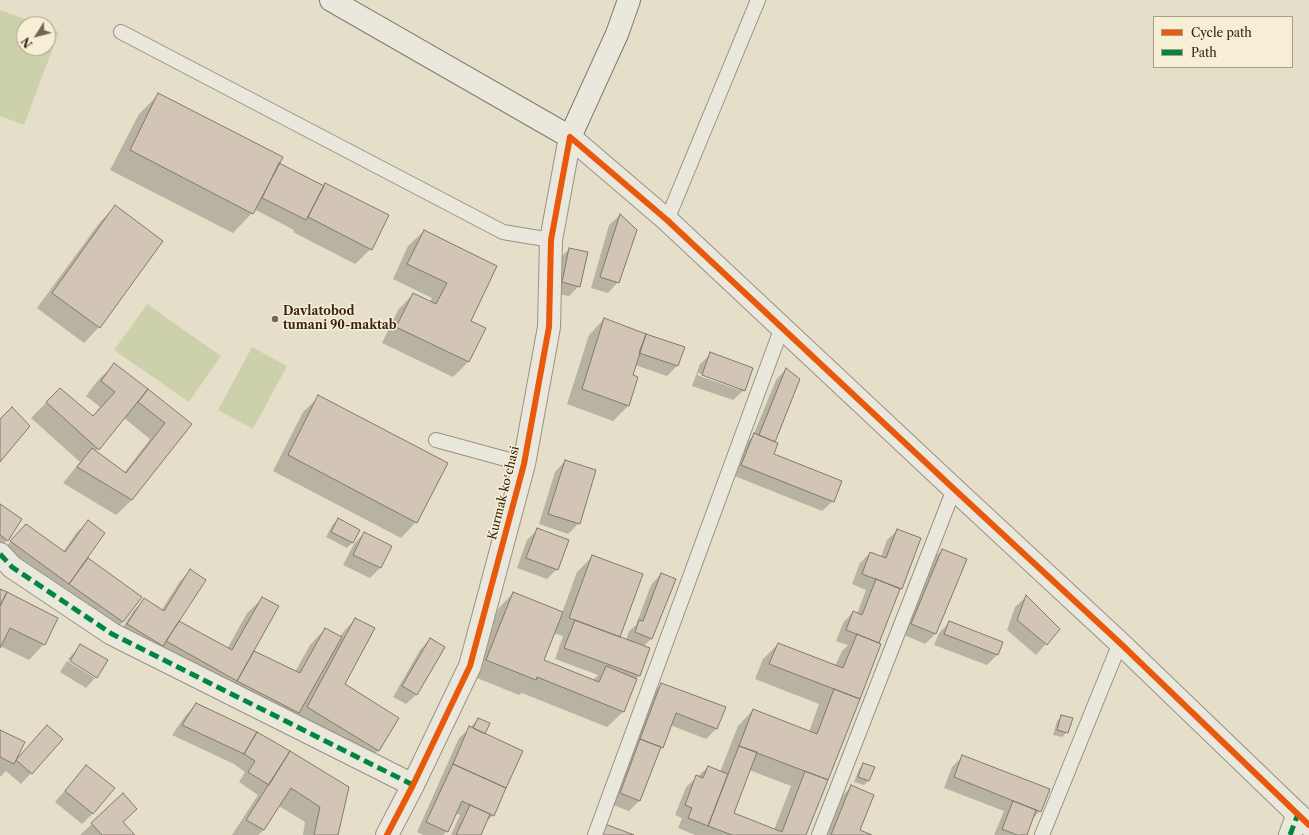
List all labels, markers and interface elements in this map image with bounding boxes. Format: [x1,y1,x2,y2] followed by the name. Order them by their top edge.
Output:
[16,16,56,56] north arrow
[1153,16,1293,68] legend
[1191,25,1252,40] text: Cycle path
[19,34,36,50] text: N
[1191,45,1217,60] text: Path
[283,305,397,333] place label: Davlatobod tumani 90-maktab
[270,314,280,324] marker: Davlatobod tumani 90-maktab
[485,445,523,541] street label: Kurmak koʻchasi

